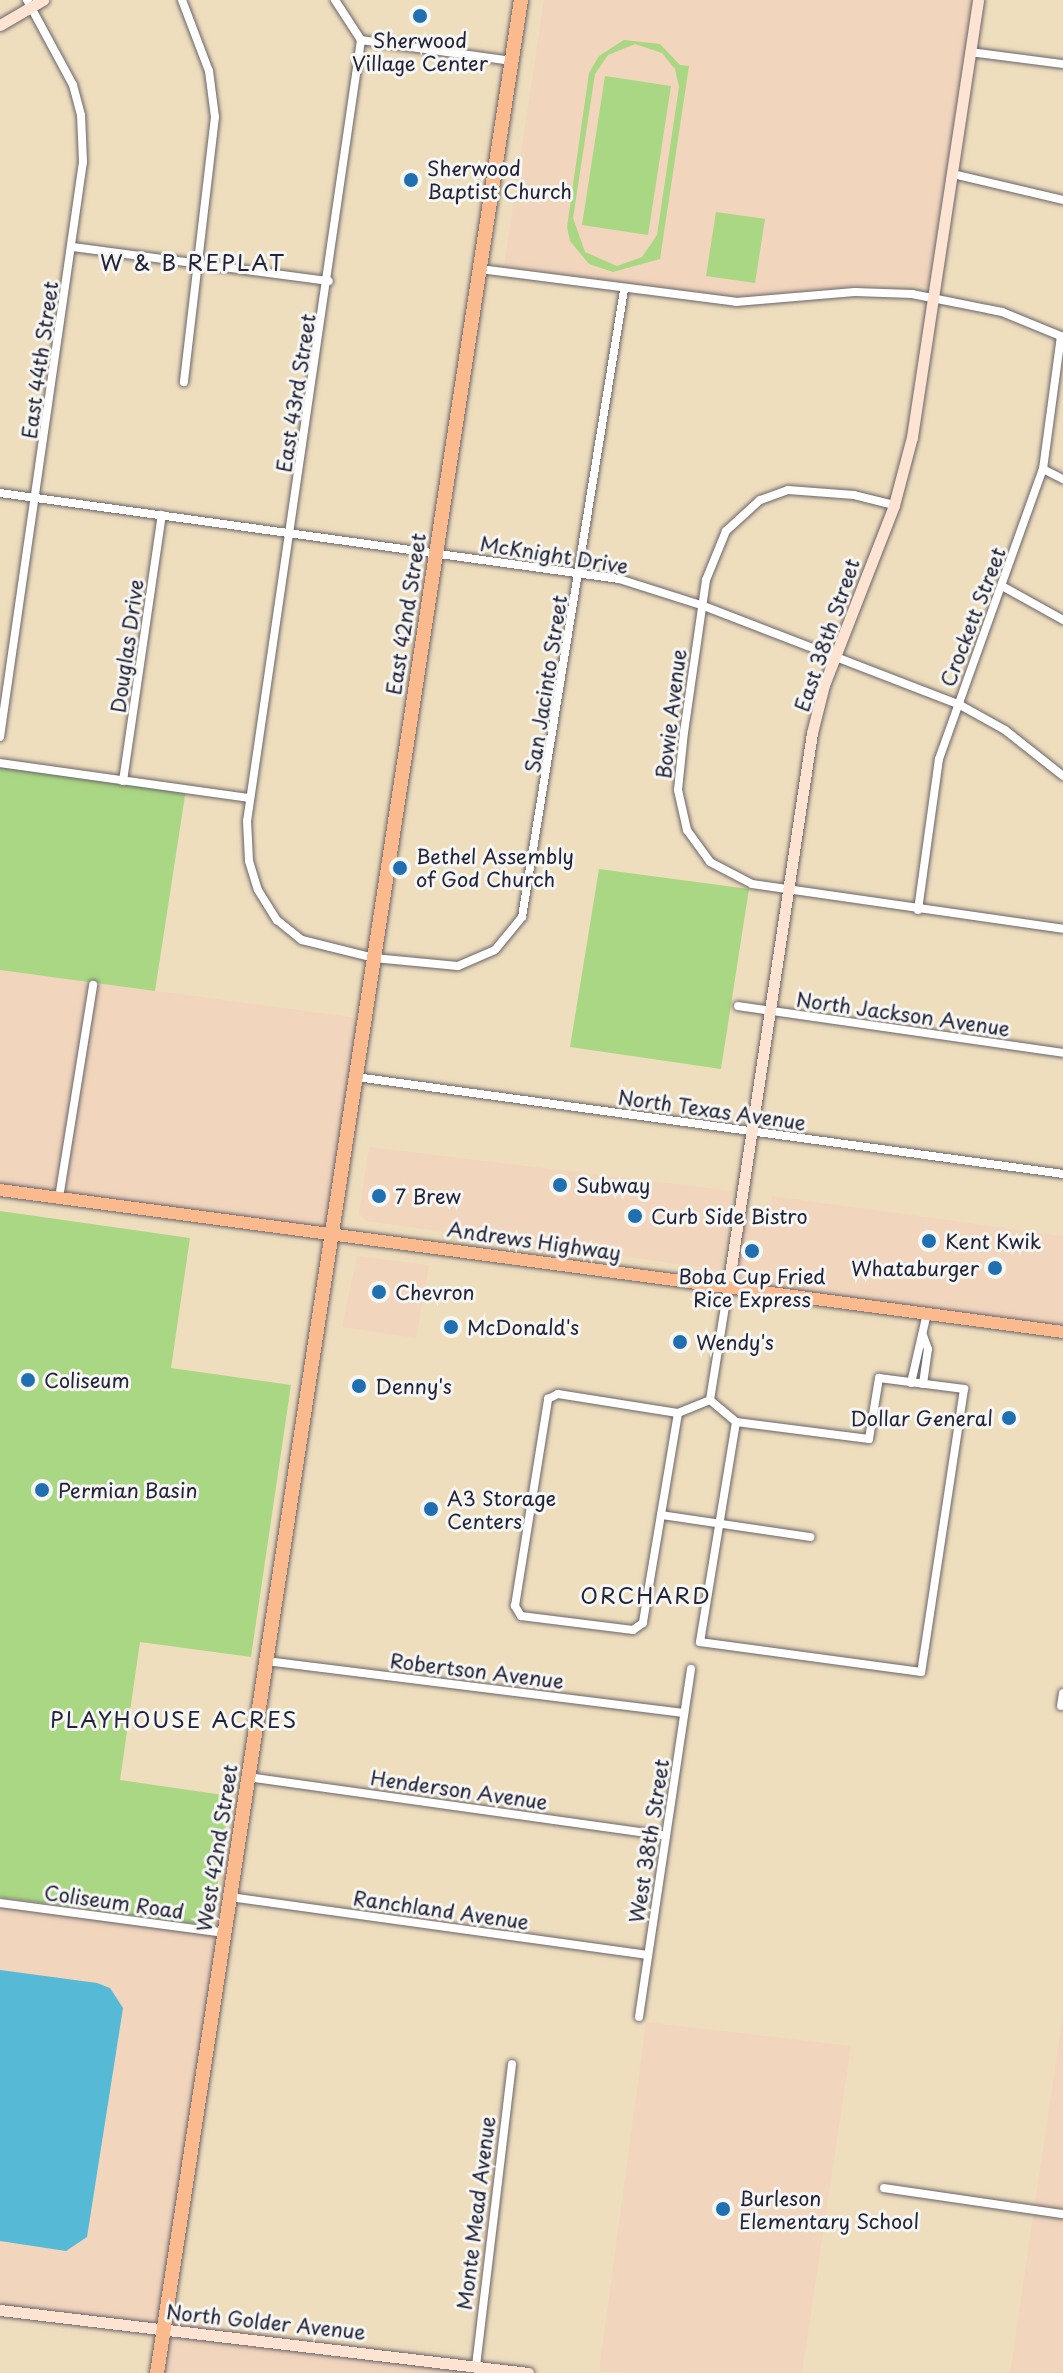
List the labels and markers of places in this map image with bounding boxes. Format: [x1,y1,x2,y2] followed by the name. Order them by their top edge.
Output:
[411,7,429,25] marker: Sherwood Village Center
[352,28,488,75] place label: Sherwood Village Center
[427,156,573,203] place label: Sherwood Baptist Church
[402,171,420,189] marker: Sherwood Baptist Church
[416,844,574,891] place label: Bethel Assembly of God Church
[391,859,409,877] marker: Bethel Assembly of God Church
[576,1173,650,1197] place label: Subway
[551,1176,569,1194] marker: Subway
[395,1184,461,1208] place label: 7 Brew
[370,1187,388,1205] marker: 7 Brew
[651,1204,808,1228] place label: Curb Side Bistro
[626,1207,644,1225] marker: Curb Side Bistro
[945,1229,1042,1253] place label: Kent Kwik
[920,1232,938,1250] marker: Kent Kwik
[743,1242,761,1260] marker: Boba Cup Fried Rice Express
[851,1256,979,1280] place label: Whataburger
[986,1259,1004,1277] marker: Whataburger
[678,1264,826,1311] place label: Boba Cup Fried Rice Express
[395,1280,475,1304] place label: Chevron
[370,1283,388,1301] marker: Chevron
[467,1315,579,1339] place label: McDonald's
[442,1318,460,1336] marker: McDonald's
[696,1330,774,1354] place label: Wendy's
[671,1333,689,1351] marker: Wendy's
[44,1368,130,1392] place label: Coliseum
[19,1371,37,1389] marker: Coliseum
[375,1374,452,1398] place label: Denny's
[350,1377,368,1395] marker: Denny's
[850,1406,993,1430] place label: Dollar General
[1000,1409,1018,1427] marker: Dollar General
[58,1478,198,1502] place label: Permian Basin
[33,1481,51,1499] marker: Permian Basin
[447,1486,557,1533] place label: A3 Storage Centers
[422,1500,440,1518] marker: A3 Storage Centers
[739,2186,919,2233] place label: Burleson Elementary School
[714,2200,732,2218] marker: Burleson Elementary School

